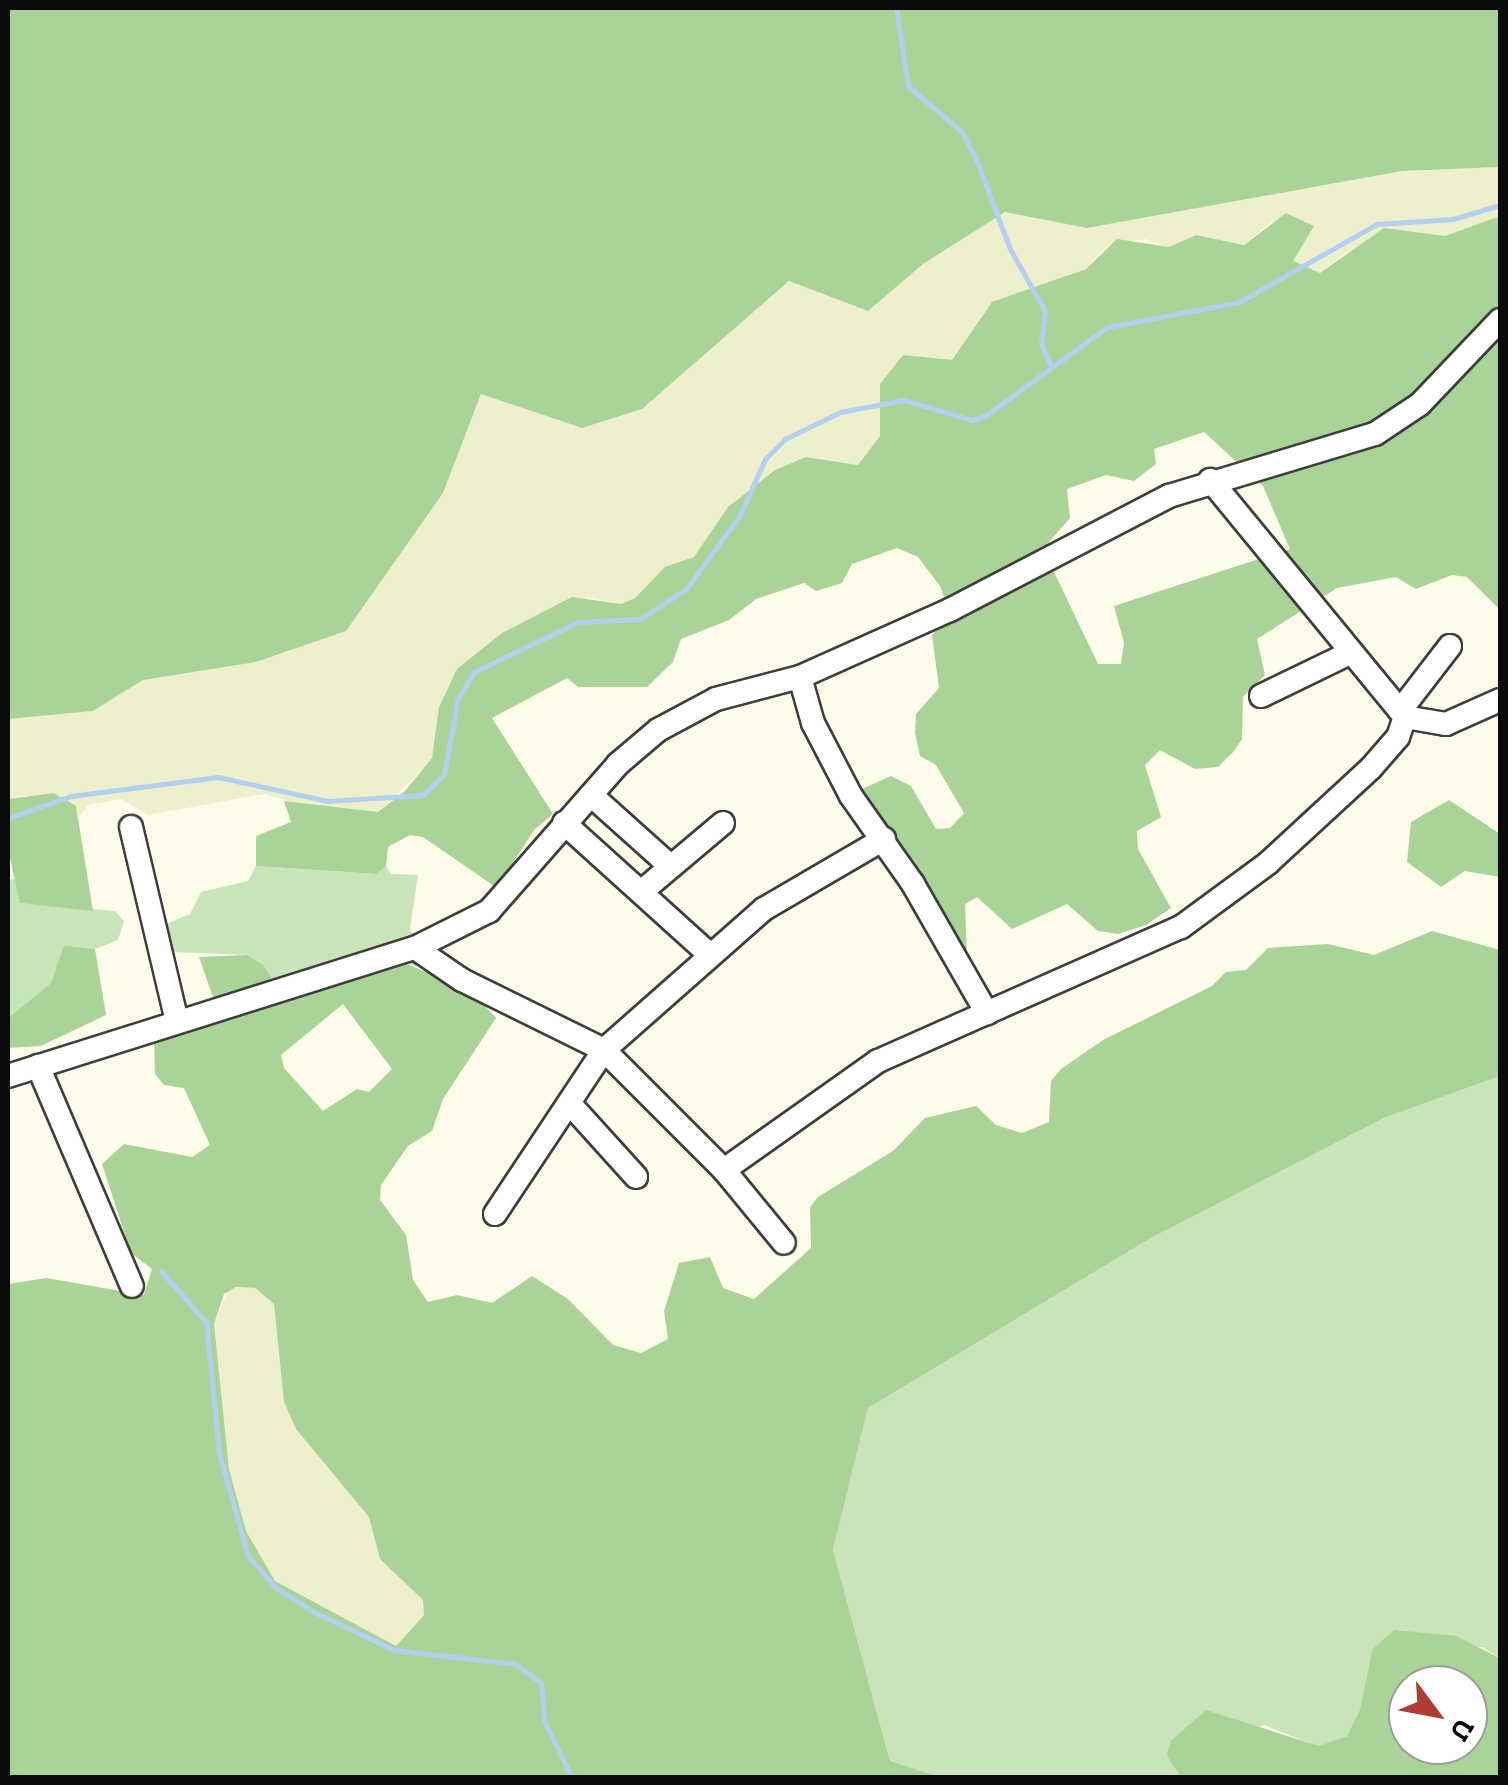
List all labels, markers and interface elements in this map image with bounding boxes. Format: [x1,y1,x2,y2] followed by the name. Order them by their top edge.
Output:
[1388,1665,1488,1765] north arrow
[1443,1713,1482,1747] text: U

